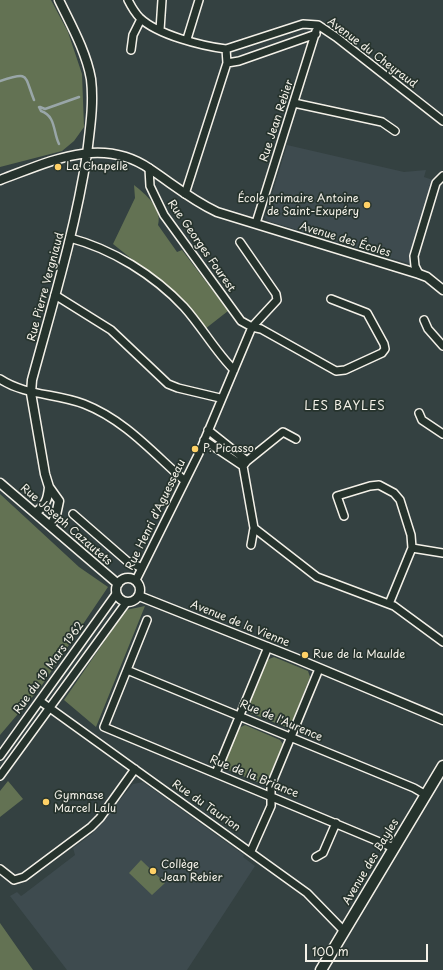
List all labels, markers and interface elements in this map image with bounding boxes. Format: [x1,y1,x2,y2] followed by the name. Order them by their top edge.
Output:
[325,15,419,91] street label: Avenue du Cheyraud
[258,78,296,164] street label: Rue Jean Rebier
[66,160,128,174] place label: La Chapelle
[53,162,63,172] marker: La Chapelle
[237,192,359,218] place label: École primaire Antoine de Saint-Exupéry
[164,197,238,295] street label: Rue Georges Fourest
[362,200,372,210] marker: École primaire Antoine de Saint-Exupéry
[298,220,392,260] street label: Avenue des Écoles
[25,231,67,343] street label: Rue Pierre Vergniaud
[304,400,386,414] district label: LES BAYLES
[203,442,254,456] place label: P. Picasso
[190,444,200,454] marker: P. Picasso
[123,457,189,573] street label: Rue Henri d'Aguesseau
[18,482,114,568] street label: Rue Joseph Cazautets
[189,598,291,650] street label: Avenue de la Vienne
[11,619,87,717] street label: Rue du 19 Mars 1962
[313,648,405,662] place label: Rue de la Maulde
[300,650,310,660] marker: Rue de la Maulde
[238,698,324,744] street label: Rue de l'Aurence
[208,753,300,801] street label: Rue de la Briance
[169,778,243,834] street label: Rue du Taurion
[54,789,116,815] place label: Gymnase Marcel Lalu
[41,797,51,807] marker: Gymnase Marcel Lalu
[340,817,402,907] street label: Avenue des Bayles
[161,858,223,884] place label: Collège Jean Rebier
[148,866,158,876] marker: Collège Jean Rebier
[307,936,430,962] scale bar
[312,942,349,960] text: 100 m

